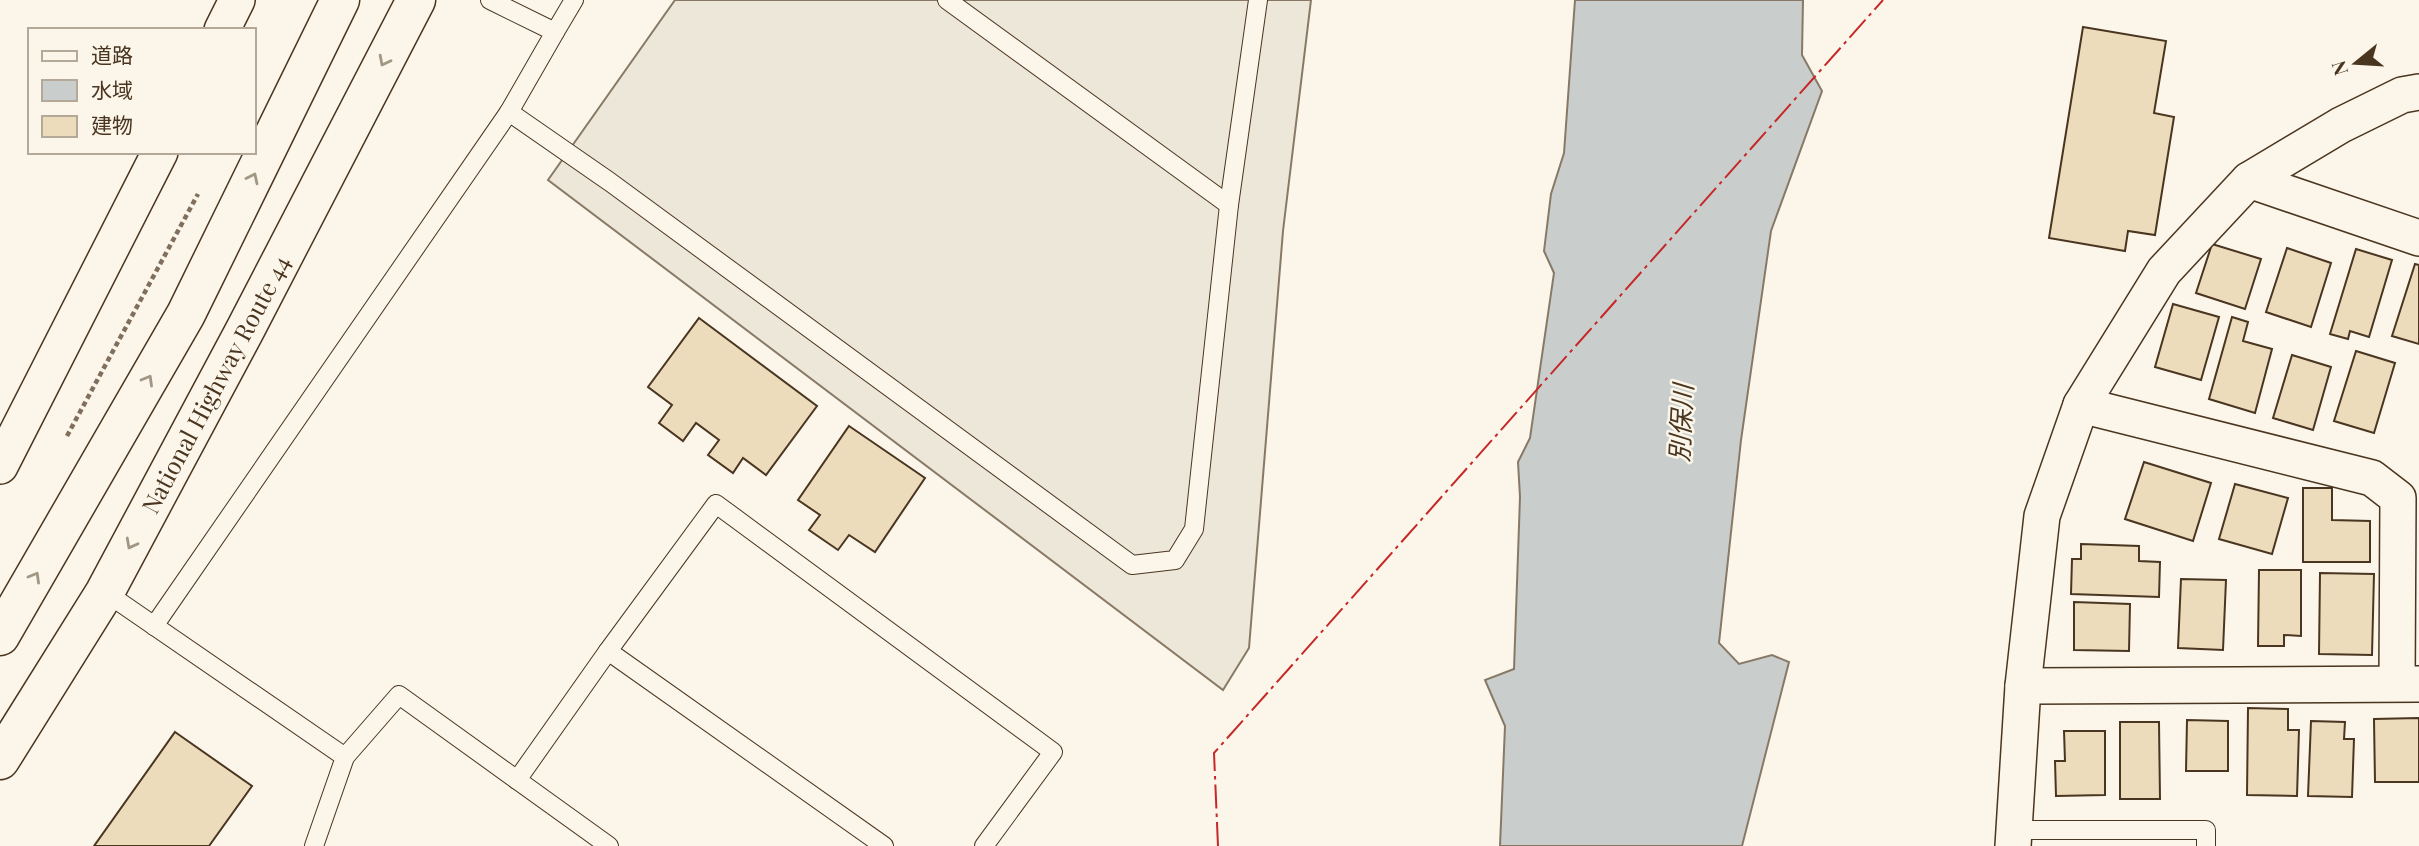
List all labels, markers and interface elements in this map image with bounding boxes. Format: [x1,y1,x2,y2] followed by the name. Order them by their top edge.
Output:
[28,28,256,154] legend
[2321,28,2391,98] north arrow
[91,40,133,68] text: 道路
[379,53,393,66] one-way arrow
[2324,58,2353,79] text: N
[91,75,133,103] text: 水域
[91,110,133,138] text: 建物
[244,173,258,185] one-way arrow
[133,249,297,519] street label: National Highway Route 44
[140,375,153,387] one-way arrow
[1660,380,1700,463] water label: 別保川
[125,537,139,549] one-way arrow
[27,572,40,585] one-way arrow

